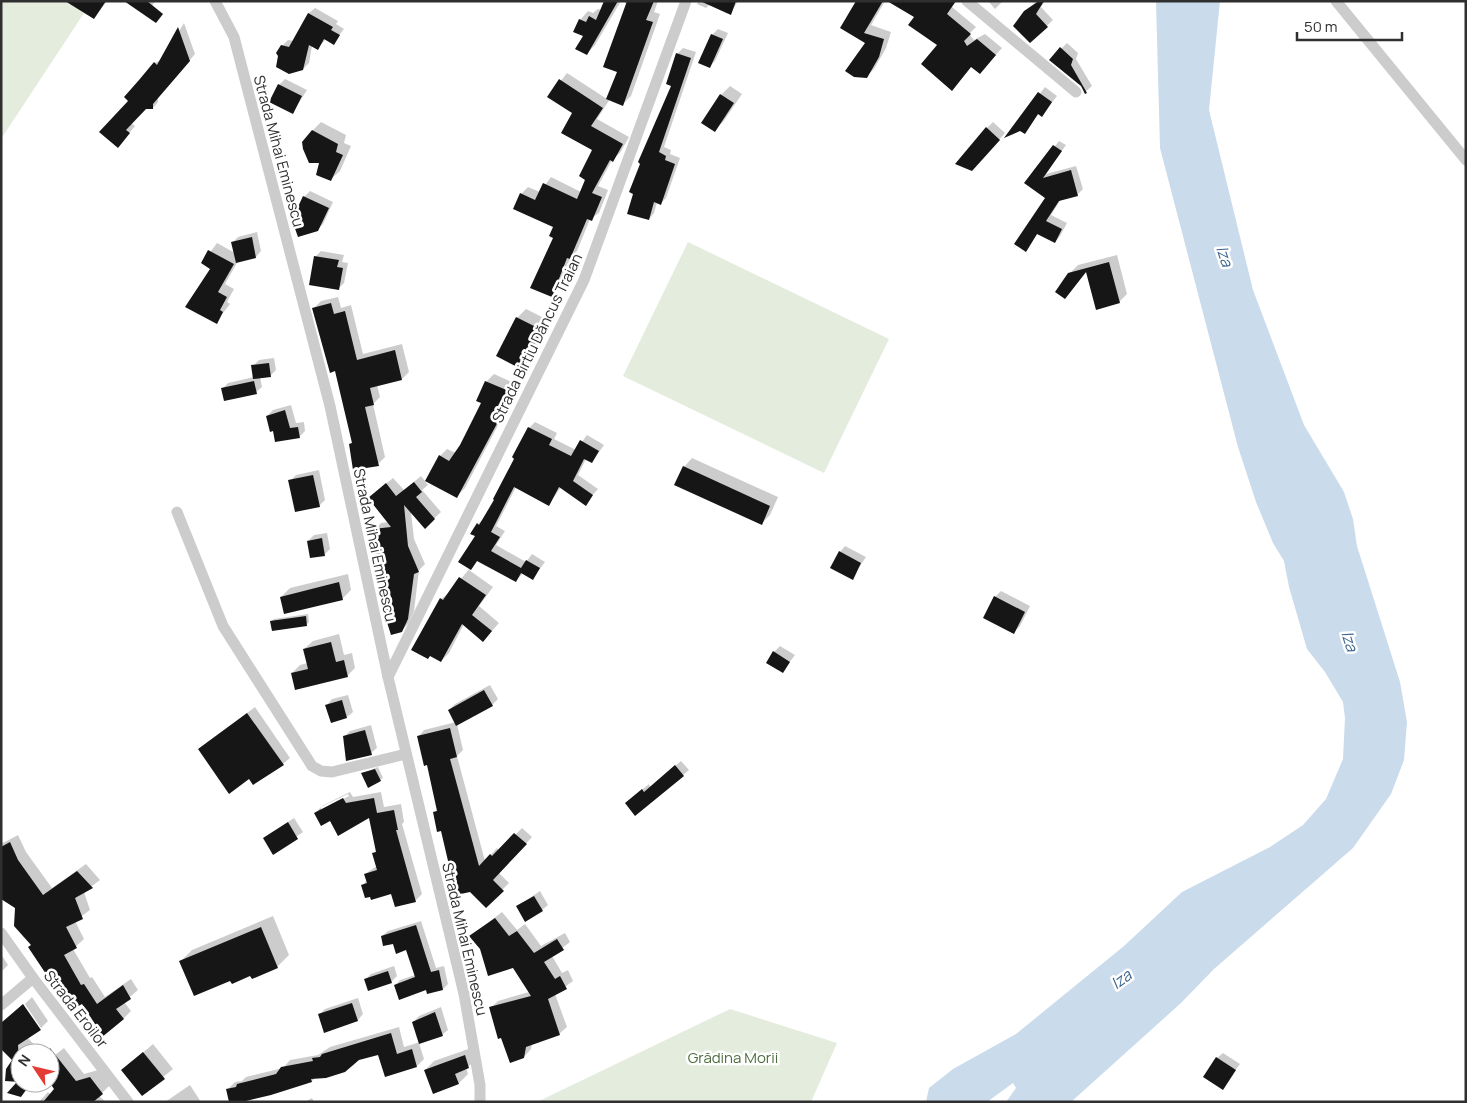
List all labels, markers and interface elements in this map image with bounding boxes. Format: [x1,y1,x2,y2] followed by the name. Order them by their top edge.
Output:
[1297,10,1402,42] scale bar
[1304,16,1338,37] text: 50 m
[249,73,309,229] street label: Strada Mihai Eminescu
[1211,243,1239,270] water label: Iza
[487,250,587,426] street label: Strada Birtiu Dăncus Traian
[348,466,402,624] street label: Strada Mihai Eminescu
[1336,628,1364,655] water label: Iza
[437,861,493,1017] street label: Strada Mihai Eminescu
[1106,963,1137,994] water label: Iza
[39,966,113,1053] street label: Strada Eroilor
[10,1043,60,1093] north arrow
[688,1047,778,1068] park label: Grădina Morii
[13,1051,35,1070] text: N

